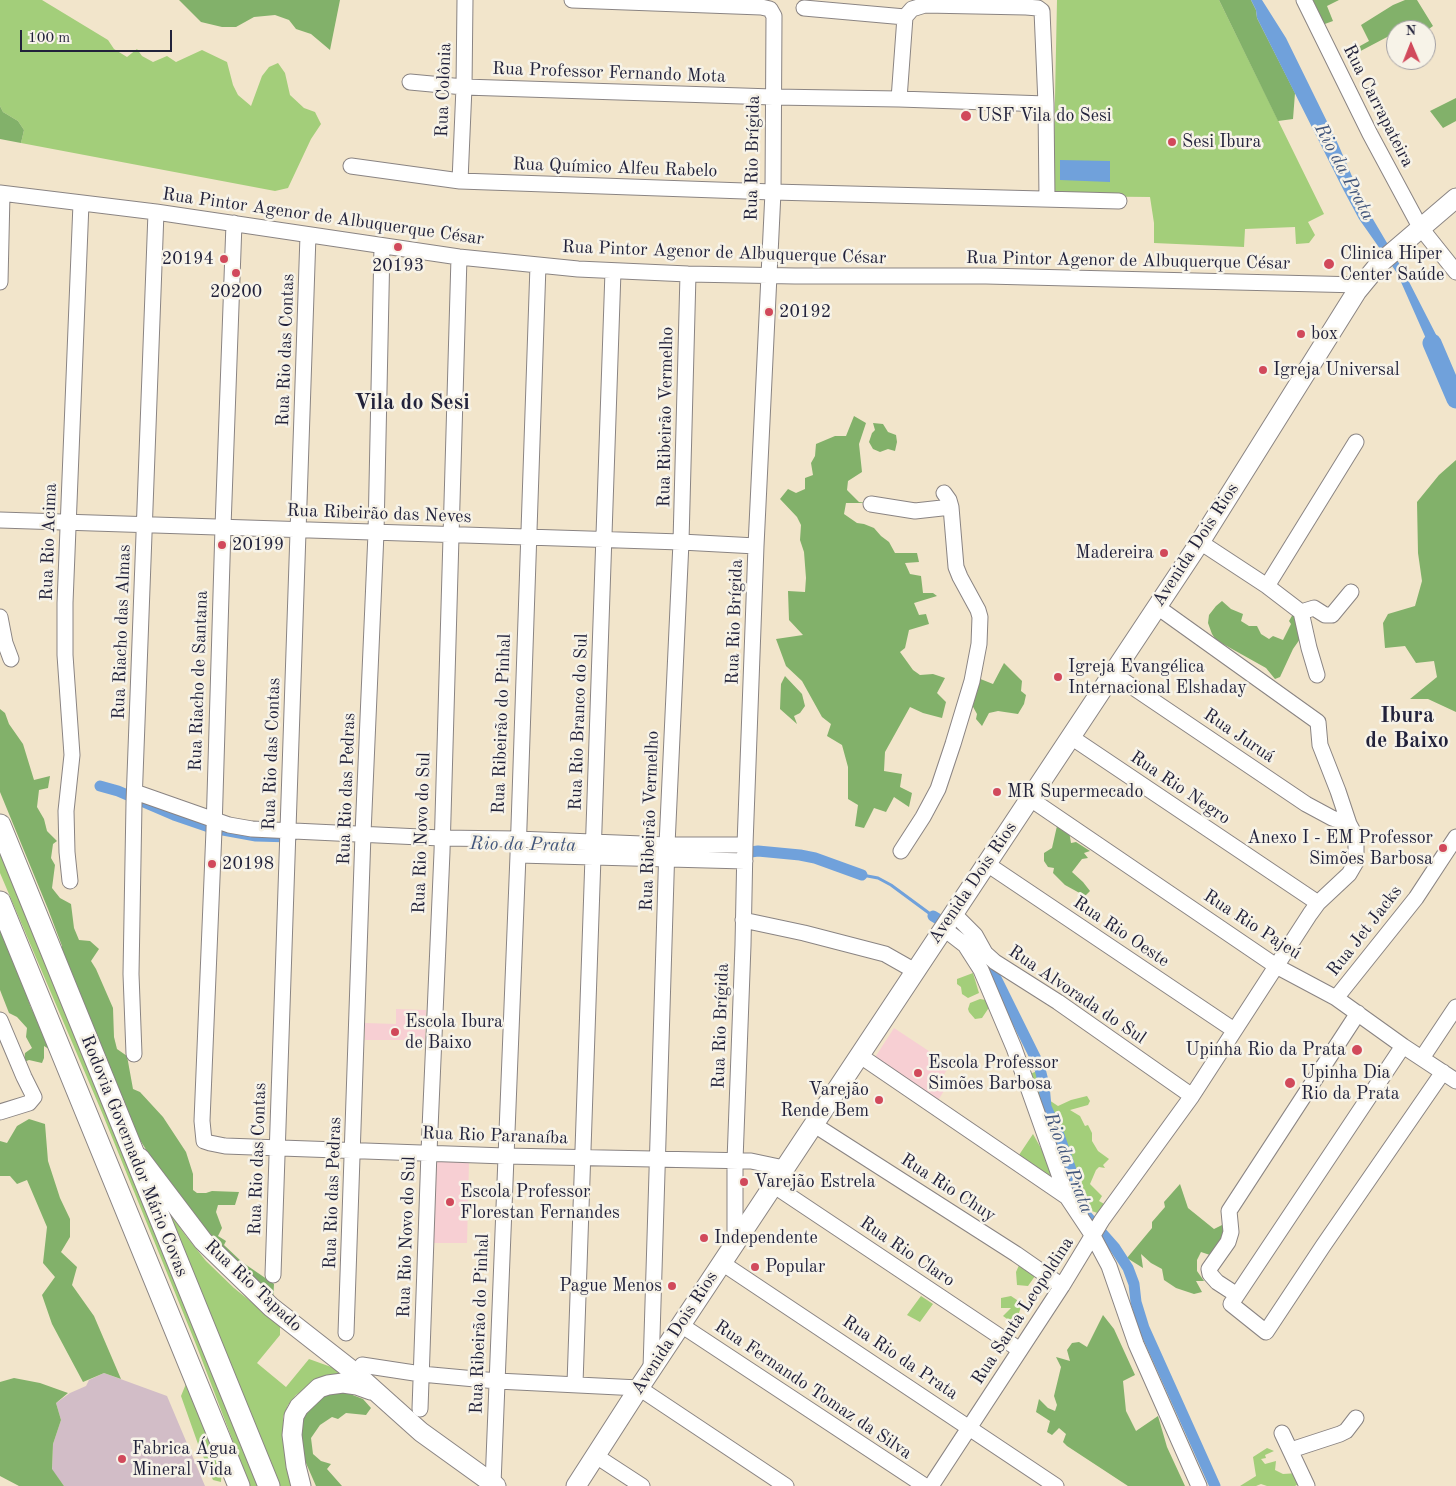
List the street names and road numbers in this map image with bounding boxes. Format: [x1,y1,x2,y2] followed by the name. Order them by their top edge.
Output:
[1338,41,1418,171] street label: Rua Carrapateira
[432,42,456,138] street label: Rua Colônia
[492,58,726,88] street label: Rua Professor Fernando Mota
[741,95,765,221] street label: Rua Rio Brígida
[512,154,718,182] street label: Rua Químico Alfeu Rabelo
[161,184,485,250] street label: Rua Pintor Agenor de Albuquerque César
[561,237,887,269] street label: Rua Pintor Agenor de Albuquerque César
[966,247,1290,275] street label: Rua Pintor Agenor de Albuquerque César
[273,273,299,427] street label: Rua Rio das Contas
[654,326,678,508] street label: Rua Ribeirão Vermelho
[1148,479,1244,611] street label: Avenida Dois Rios
[36,483,62,601] street label: Rua Rio Acima
[286,500,472,528] street label: Rua Ribeirão das Neves
[108,544,136,720] street label: Rua Riacho das Almas
[722,559,748,685] street label: Rua Rio Brígida
[185,590,213,772] street label: Rua Riacho de Santana
[488,633,516,815] street label: Rua Ribeirão do Pinhal
[565,633,593,811] street label: Rua Rio Branco do Sul
[259,677,285,831] street label: Rua Rio das Contas
[1199,704,1279,768] street label: Rua Juruá
[334,712,360,866] street label: Rua Rio das Pedras
[636,730,664,912] street label: Rua Ribeirão Vermelho
[1126,747,1234,829] street label: Rua Rio Negro
[408,752,436,914] street label: Rua Rio Novo do Sul
[924,818,1022,948] street label: Avenida Dois Rios
[1323,881,1407,981] street label: Rua Jet Jacks
[1199,885,1305,965] street label: Rua Rio Pajeú
[1069,892,1173,972] street label: Rua Rio Oeste
[1004,941,1150,1049] street label: Rua Alvorada do Sul
[708,963,734,1089] street label: Rua Rio Brígida
[76,1032,192,1280] street label: Rodovia Governador Mário Covas
[245,1082,271,1236] street label: Rua Rio das Contas
[320,1116,346,1270] street label: Rua Rio das Pedras
[421,1123,569,1149] street label: Rua Rio Paranaíba
[896,1149,1000,1227] street label: Rua Rio Chuy
[393,1156,421,1318] street label: Rua Rio Novo do Sul
[855,1212,959,1292] street label: Rua Rio Claro
[466,1233,494,1415] street label: Rua Ribeirão do Pinhal
[967,1233,1079,1389] street label: Rua Santa Leopoldina
[200,1235,306,1337] street label: Rua Rio Tapado
[627,1267,723,1399] street label: Avenida Dois Rios
[838,1311,962,1405] street label: Rua Rio da Prata
[710,1316,916,1464] street label: Rua Fernando Tomaz da Silva

